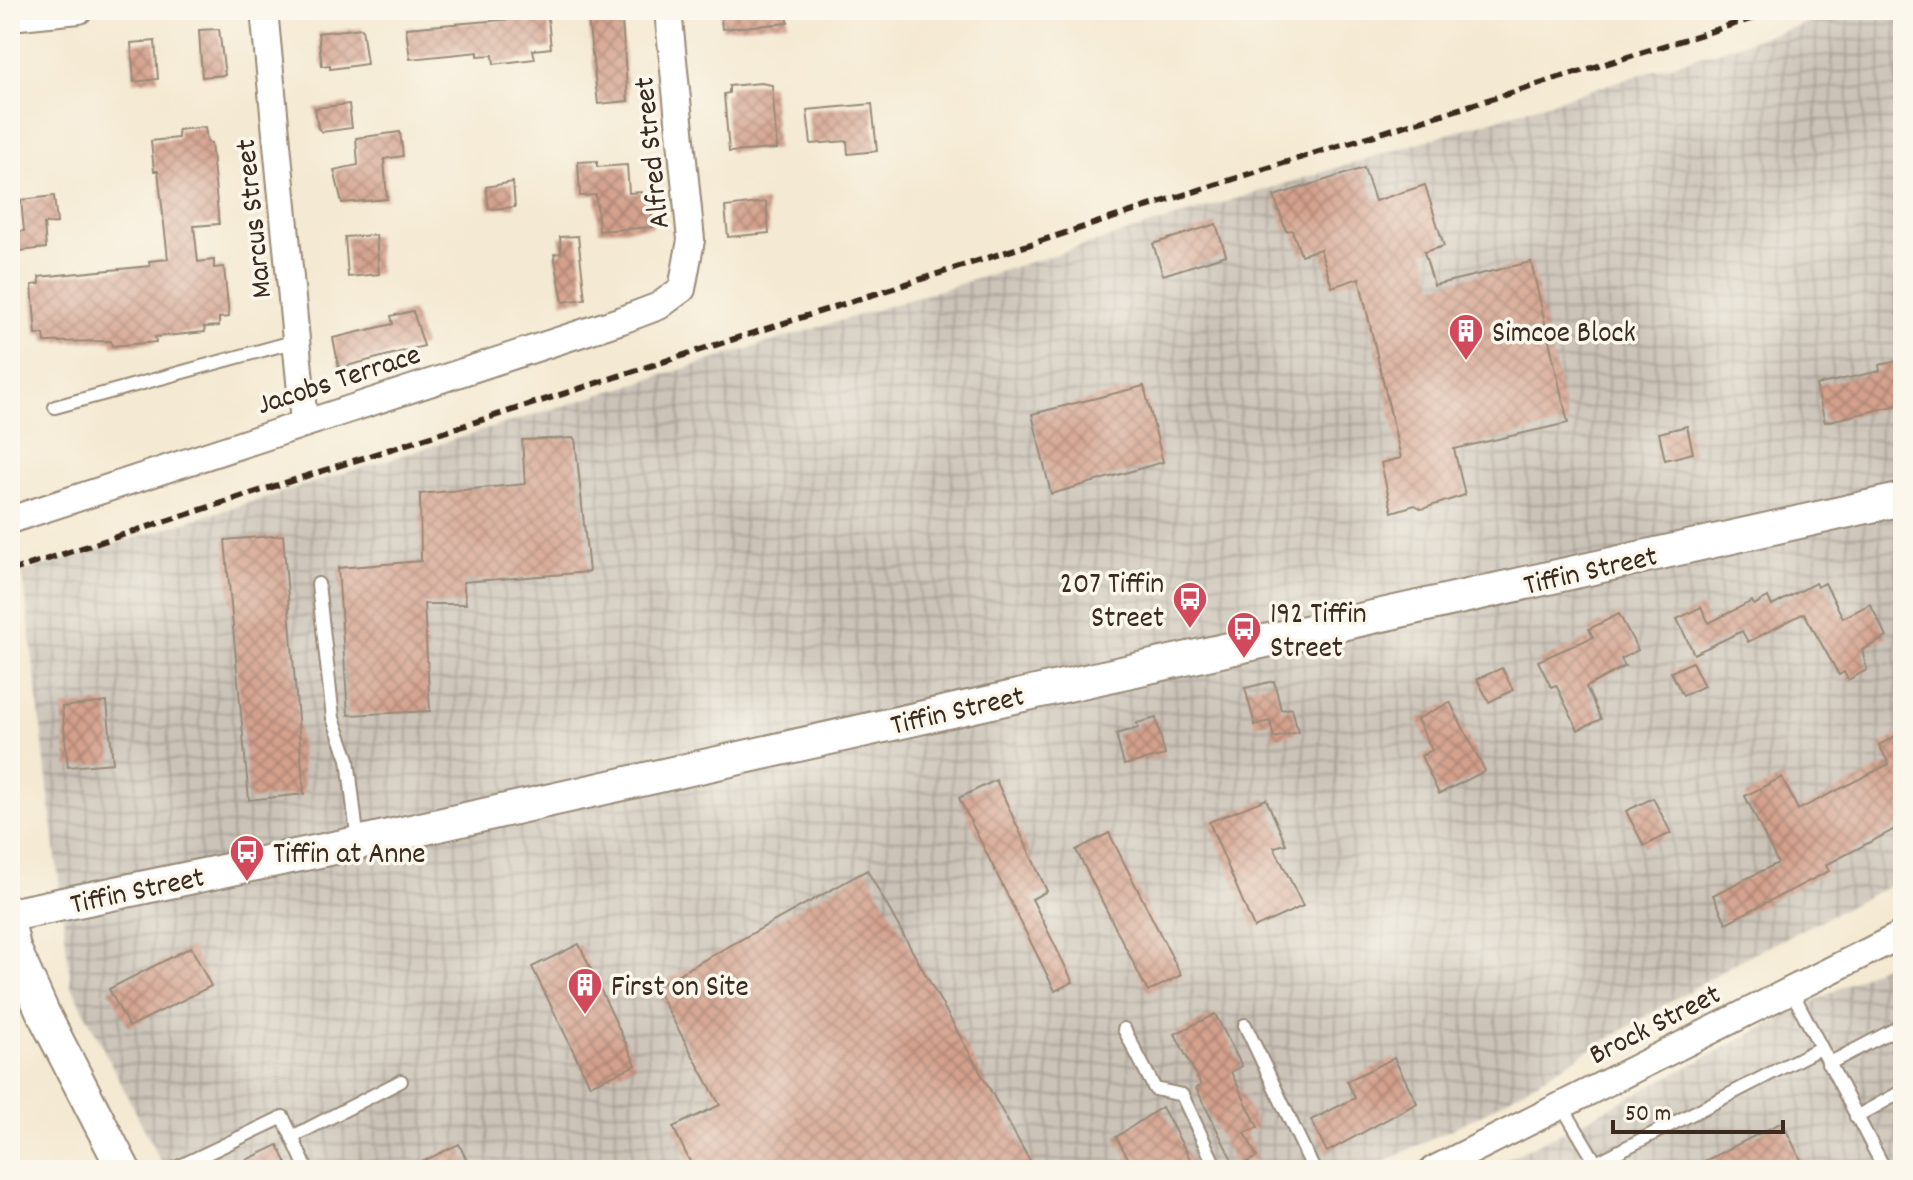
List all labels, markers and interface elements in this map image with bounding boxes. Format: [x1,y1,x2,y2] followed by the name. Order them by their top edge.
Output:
[625,75,684,230] street label: Alfred Street
[227,137,286,300] street label: Marcus Street
[1447,312,1485,362] building icon: Simcoe Block
[1492,314,1636,357] place label: Simcoe Block
[252,336,427,429] street label: Jacobs Terrace
[1520,537,1662,610] street label: Tiffin Street
[1060,565,1164,642] place label: 207 Tiffin Street
[1171,580,1209,630] bus stop icon: 207 Tiffin Street
[1270,595,1367,672] place label: 192 Tiffin Street
[1225,610,1263,660] bus stop icon: 192 Tiffin Street
[887,677,1029,750] street label: Tiffin Street
[228,833,266,883] bus stop icon: Tiffin at Anne
[273,835,426,878] place label: Tiffin at Anne
[67,858,209,929] street label: Tiffin Street
[566,966,604,1016] building icon: First on Site
[611,968,749,1011] place label: First on Site
[1583,975,1729,1079] street label: Brock Street
[1613,1084,1783,1134] scale bar
[1625,1098,1671,1132] text: 50 m

